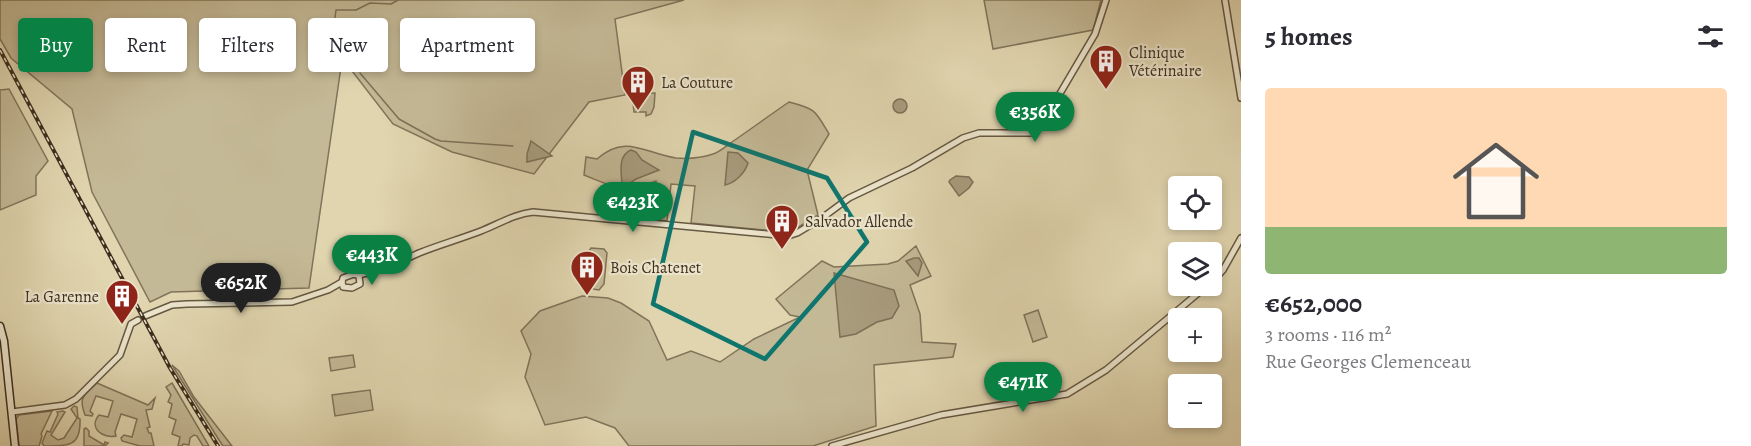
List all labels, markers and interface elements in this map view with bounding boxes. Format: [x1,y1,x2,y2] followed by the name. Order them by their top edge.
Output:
[18,18,93,72] chip: Buy
[105,18,187,72] chip: Rent
[199,18,296,72] chip: Filters
[308,18,388,72] chip: New
[400,18,535,72] chip: Apartment
[1265,19,1353,54] text: 5 homes
[1694,20,1727,53] icon: filters
[1128,42,1202,82] place label: Clinique Vétérinaire
[1088,43,1124,90] building icon: Clinique Vétérinaire
[620,64,656,111] building icon: La Couture
[661,72,733,94] place label: La Couture
[993,92,1077,143] pin: €356K
[1009,98,1061,125] text: €356K
[1442,127,1550,235] icon: home
[1168,176,1222,428] map controls
[1168,176,1222,230] button: locate
[591,182,675,233] pin: €423K
[607,188,659,215] text: €423K
[764,203,800,250] building icon: Salvador Allende
[805,211,913,233] place label: Salvador Allende
[330,235,414,286] pin: €443K
[346,241,398,268] text: €443K
[1168,242,1222,296] button: layers
[569,249,605,296] building icon: Bois Chatenet
[610,257,701,279] place label: Bois Chatenet
[199,263,283,314] pin: €652K
[215,269,267,296] text: €652K
[104,278,140,325] building icon: La Garenne
[24,286,99,308] place label: La Garenne
[1265,286,1362,321] text: €652,000
[1168,308,1222,362] button: +
[1265,321,1391,348] text: 3 rooms · 116 m²
[1265,348,1471,375] text: Rue Georges Clemenceau
[981,362,1065,413] pin: €471K
[998,368,1048,395] text: €471K
[1168,374,1222,428] button: −

